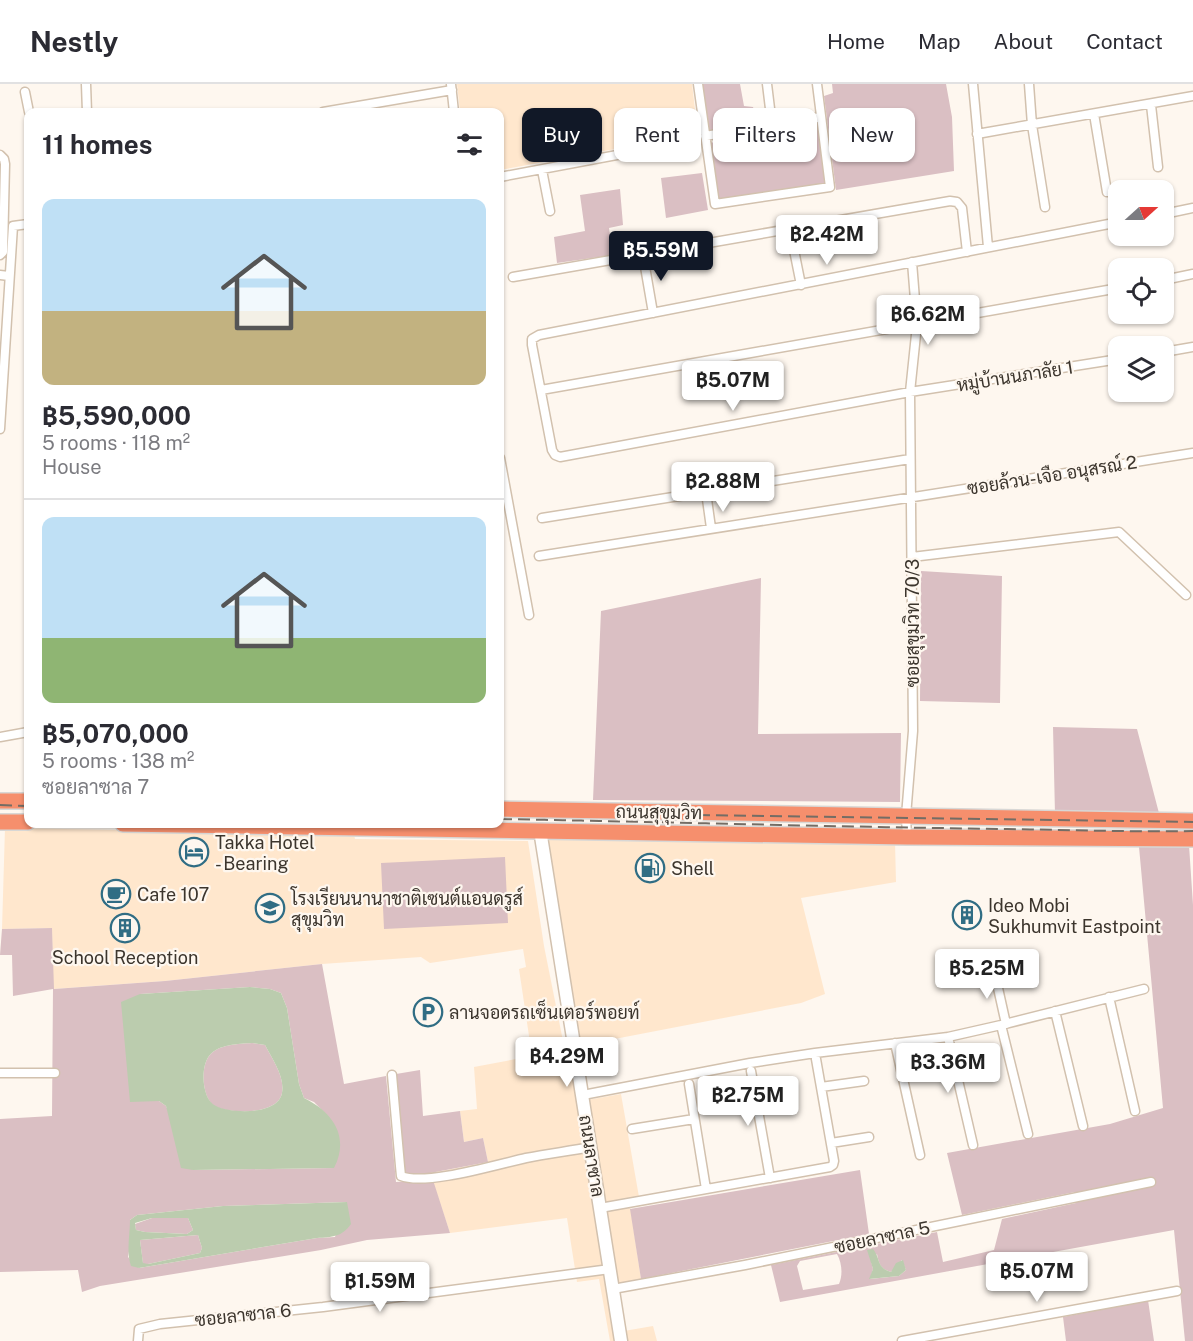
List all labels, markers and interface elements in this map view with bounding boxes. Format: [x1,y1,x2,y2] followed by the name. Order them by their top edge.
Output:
[30,25,118,58] text: Nestly
[827,29,885,54] text: Home
[918,29,961,54] text: Map
[994,29,1053,54] text: About
[1086,29,1163,54] text: Contact
[522,108,602,162] chip: Buy
[614,108,701,162] chip: Rent
[713,108,817,162] chip: Filters
[829,108,915,162] chip: New
[453,128,486,161] icon: filters
[42,129,152,160] text: 11 homes
[1108,180,1174,246] north arrow
[1108,180,1174,402] map controls
[778,215,876,266] pin: ฿2.42M
[790,222,864,246] text: ฿2.42M
[612,231,710,282] pin: ฿5.59M
[210,238,318,346] icon: home
[623,238,699,262] text: ฿5.59M
[1108,258,1174,324] button: locate
[879,295,977,346] pin: ฿6.62M
[891,302,965,326] text: ฿6.62M
[1108,336,1174,402] button: layers
[955,355,1075,399] street label: หมู่บ้านนภาลัย 1
[684,361,782,412] pin: ฿5.07M
[696,368,770,392] text: ฿5.07M
[42,400,191,431] text: ฿5,590,000
[42,431,190,455] text: 5 rooms · 118 m²
[965,449,1139,501] street label: ซอยล้วน-เจือ อนุสรณ์ 2
[42,455,102,479] text: House
[674,462,772,513] pin: ฿2.88M
[685,469,761,493] text: ฿2.88M
[210,556,318,664] icon: home
[902,559,925,687] street label: ซอยสุขุมวิท 70/3
[42,718,189,749] text: ฿5,070,000
[42,749,194,773] text: 5 rooms · 138 m²
[42,775,149,799] text: ซอยลาซาล 7
[615,801,702,825] street label: ถนนสุขุมวิท
[215,832,315,874] place label: Takka Hotel - Bearing
[178,836,210,868] hotel icon: Takka Hotel - Bearing
[634,852,666,884] fuel station icon: Shell
[671,858,714,879] place label: Shell
[100,878,132,910] cafe icon: Cafe 107
[137,884,209,905] place label: Cafe 107
[290,886,523,932] place label: โรงเรียนนานาชาติเซนต์แอนดรูส์ สุขุมวิท
[254,892,286,924] school or university icon: โรงเรียนนานาชาติเซนต์แอนดรูส์ สุขุมวิท
[988,895,1161,937] place label: Ideo Mobi Sukhumvit Eastpoint
[951,899,983,931] building icon: Ideo Mobi Sukhumvit Eastpoint
[109,912,141,944] building icon: School Reception
[52,947,198,968] place label: School Reception
[938,949,1036,1000] pin: ฿5.25M
[949,956,1025,980] text: ฿5.25M
[412,996,444,1028] parking icon: ลานจอดรถเซ็นเตอร์พอยท์
[449,999,640,1023] place label: ลานจอดรถเซ็นเตอร์พอยท์
[518,1037,616,1088] pin: ฿4.29M
[899,1043,997,1094] pin: ฿3.36M
[529,1044,605,1068] text: ฿4.29M
[910,1050,986,1074] text: ฿3.36M
[699,1076,797,1127] pin: ฿2.75M
[712,1083,784,1107] text: ฿2.75M
[575,1113,609,1199] street label: ถนนลาซาล
[832,1217,932,1257] street label: ซอยลาซาล 5
[988,1252,1086,1303] pin: ฿5.07M
[1000,1259,1074,1283] text: ฿5.07M
[331,1262,429,1313] pin: ฿1.59M
[344,1269,416,1293] text: ฿1.59M
[194,1299,292,1331] street label: ซอยลาซาล 6

